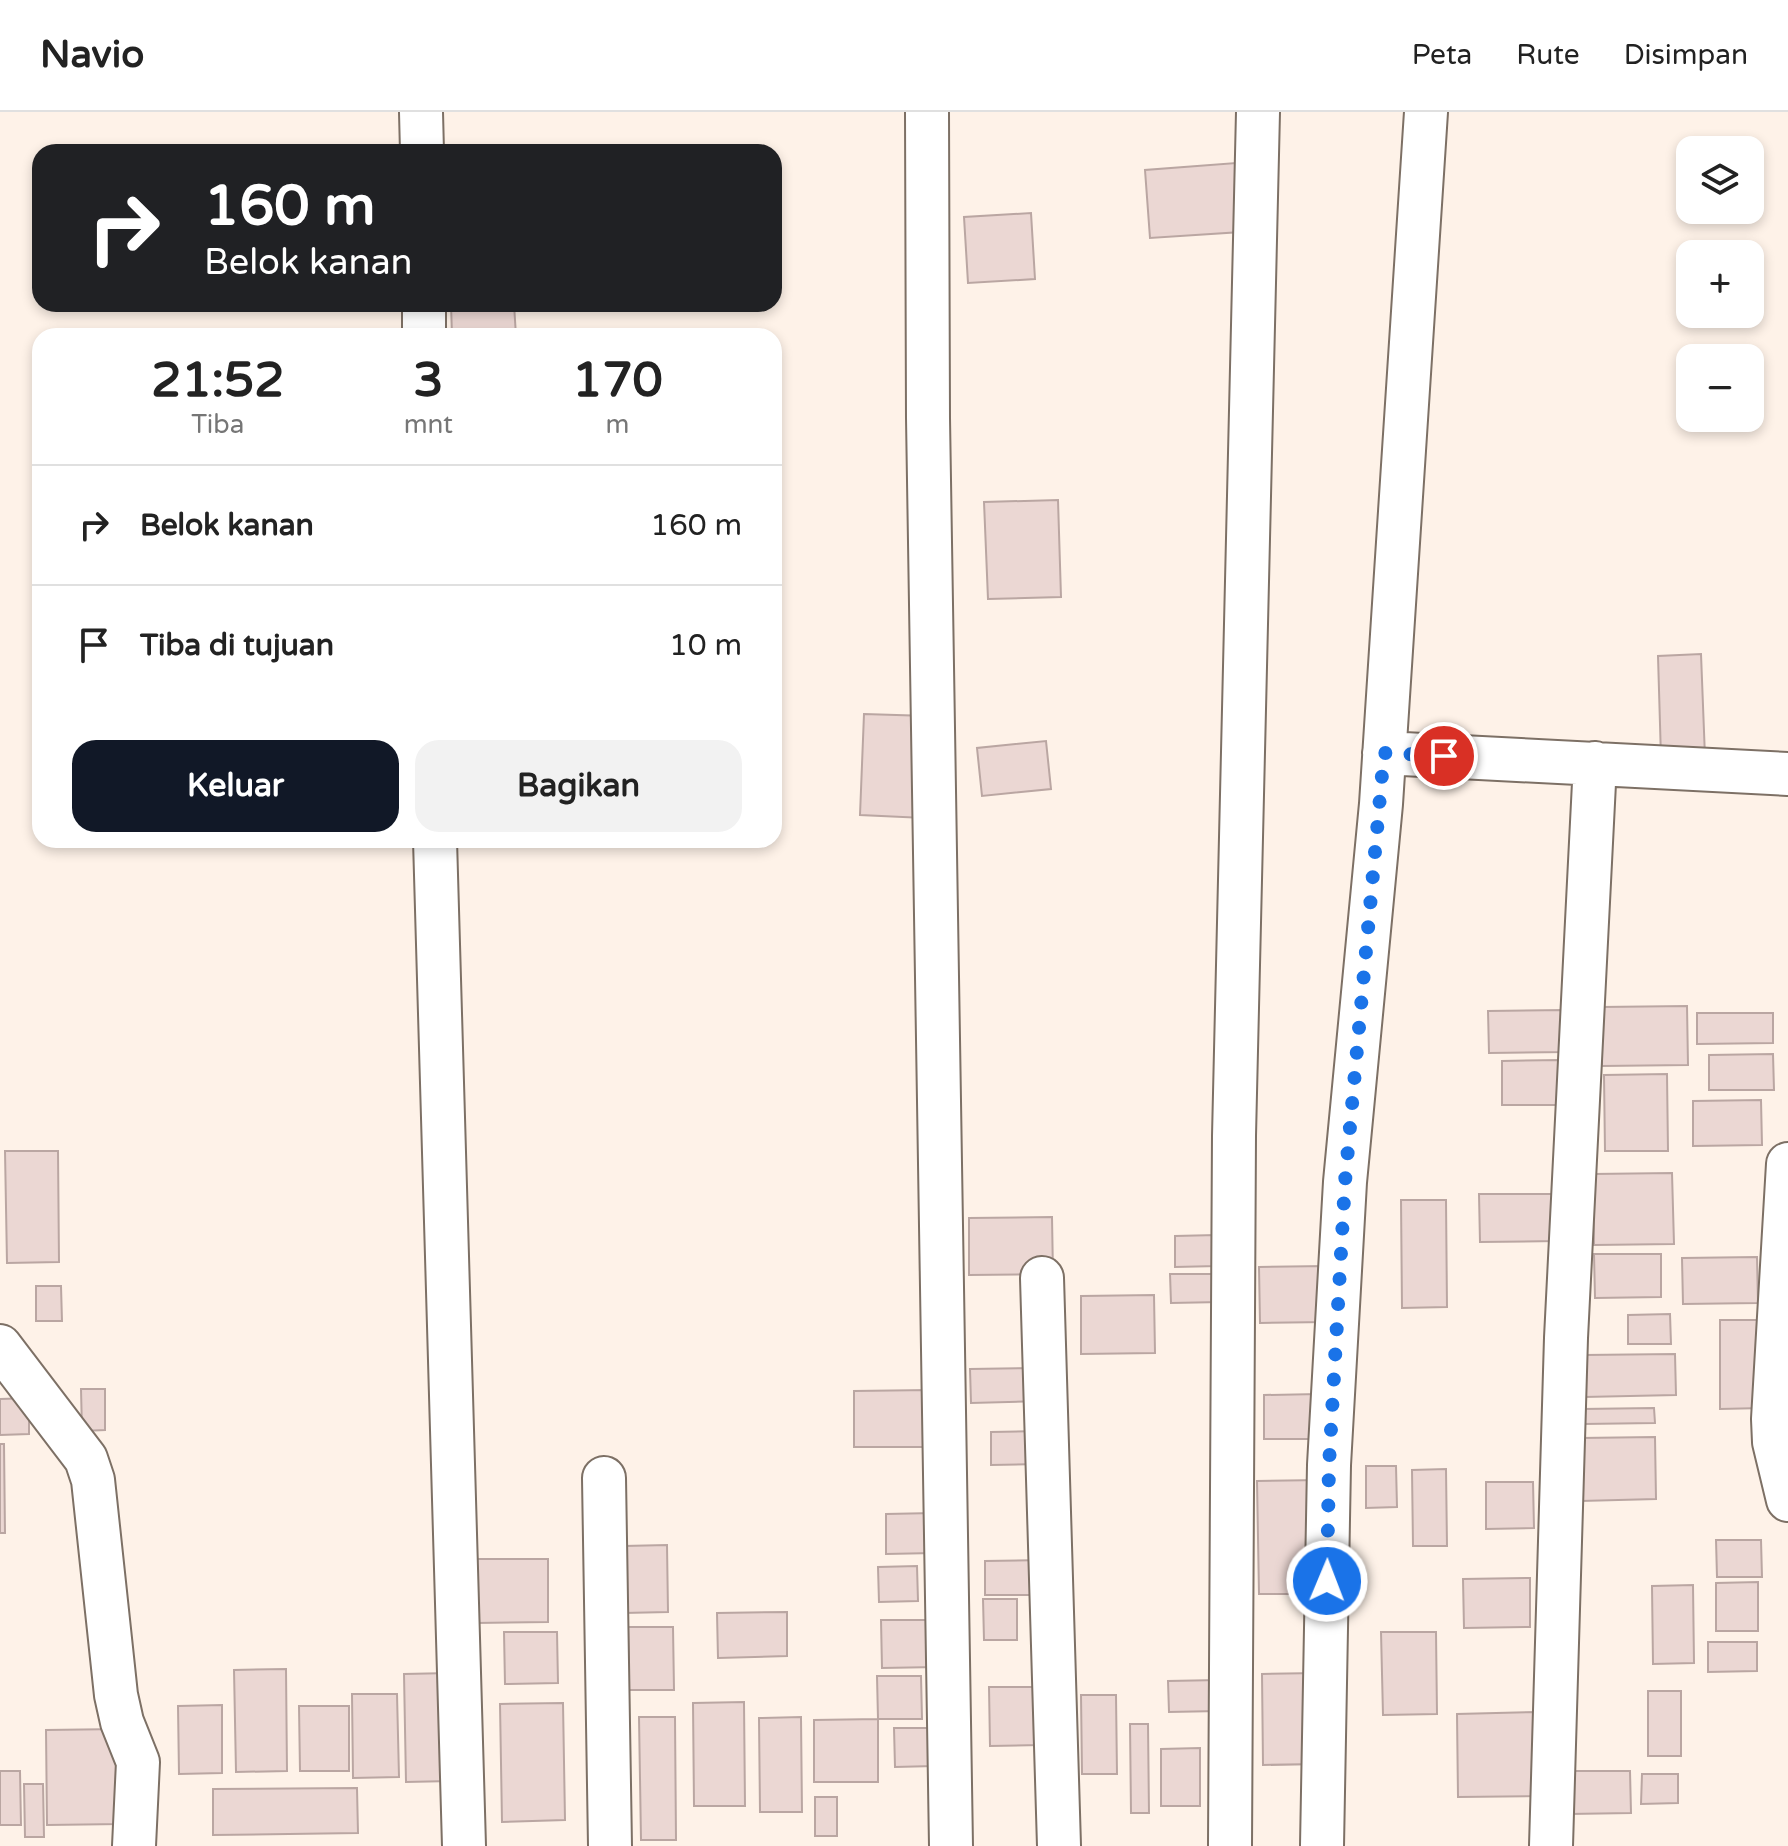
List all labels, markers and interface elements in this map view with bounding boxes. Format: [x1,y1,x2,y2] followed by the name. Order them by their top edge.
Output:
[40,32,144,78] text: Navio
[1412,38,1472,72] text: Peta
[1516,38,1580,72] text: Rute
[1624,38,1748,72] text: Disimpan
[1676,136,1764,432] map controls
[1676,136,1764,224] button: layers
[204,173,375,240] text: 160 m
[72,176,176,280] icon: right
[1676,240,1764,328] button: +
[204,241,413,284] text: Belok kanan
[1676,344,1764,432] button: −
[151,352,284,410] text: 21:52
[413,352,443,410] text: 3
[572,352,663,410] text: 170
[191,409,244,440] text: Tiba
[404,409,453,440] text: mnt
[606,409,629,440] text: m
[72,503,116,547] icon: right
[140,507,314,544] text: Belok kanan
[650,507,742,544] text: 160 m
[72,623,116,667] icon: arrive
[140,627,334,664] text: Tiba di tujuan
[669,627,742,664] text: 10 m
[1410,722,1478,790] pin
[1422,734,1466,778] icon: arrive
[72,740,399,832] button: Keluar
[415,740,742,832] button: Bagikan
[1285,1539,1369,1623] position arrow

